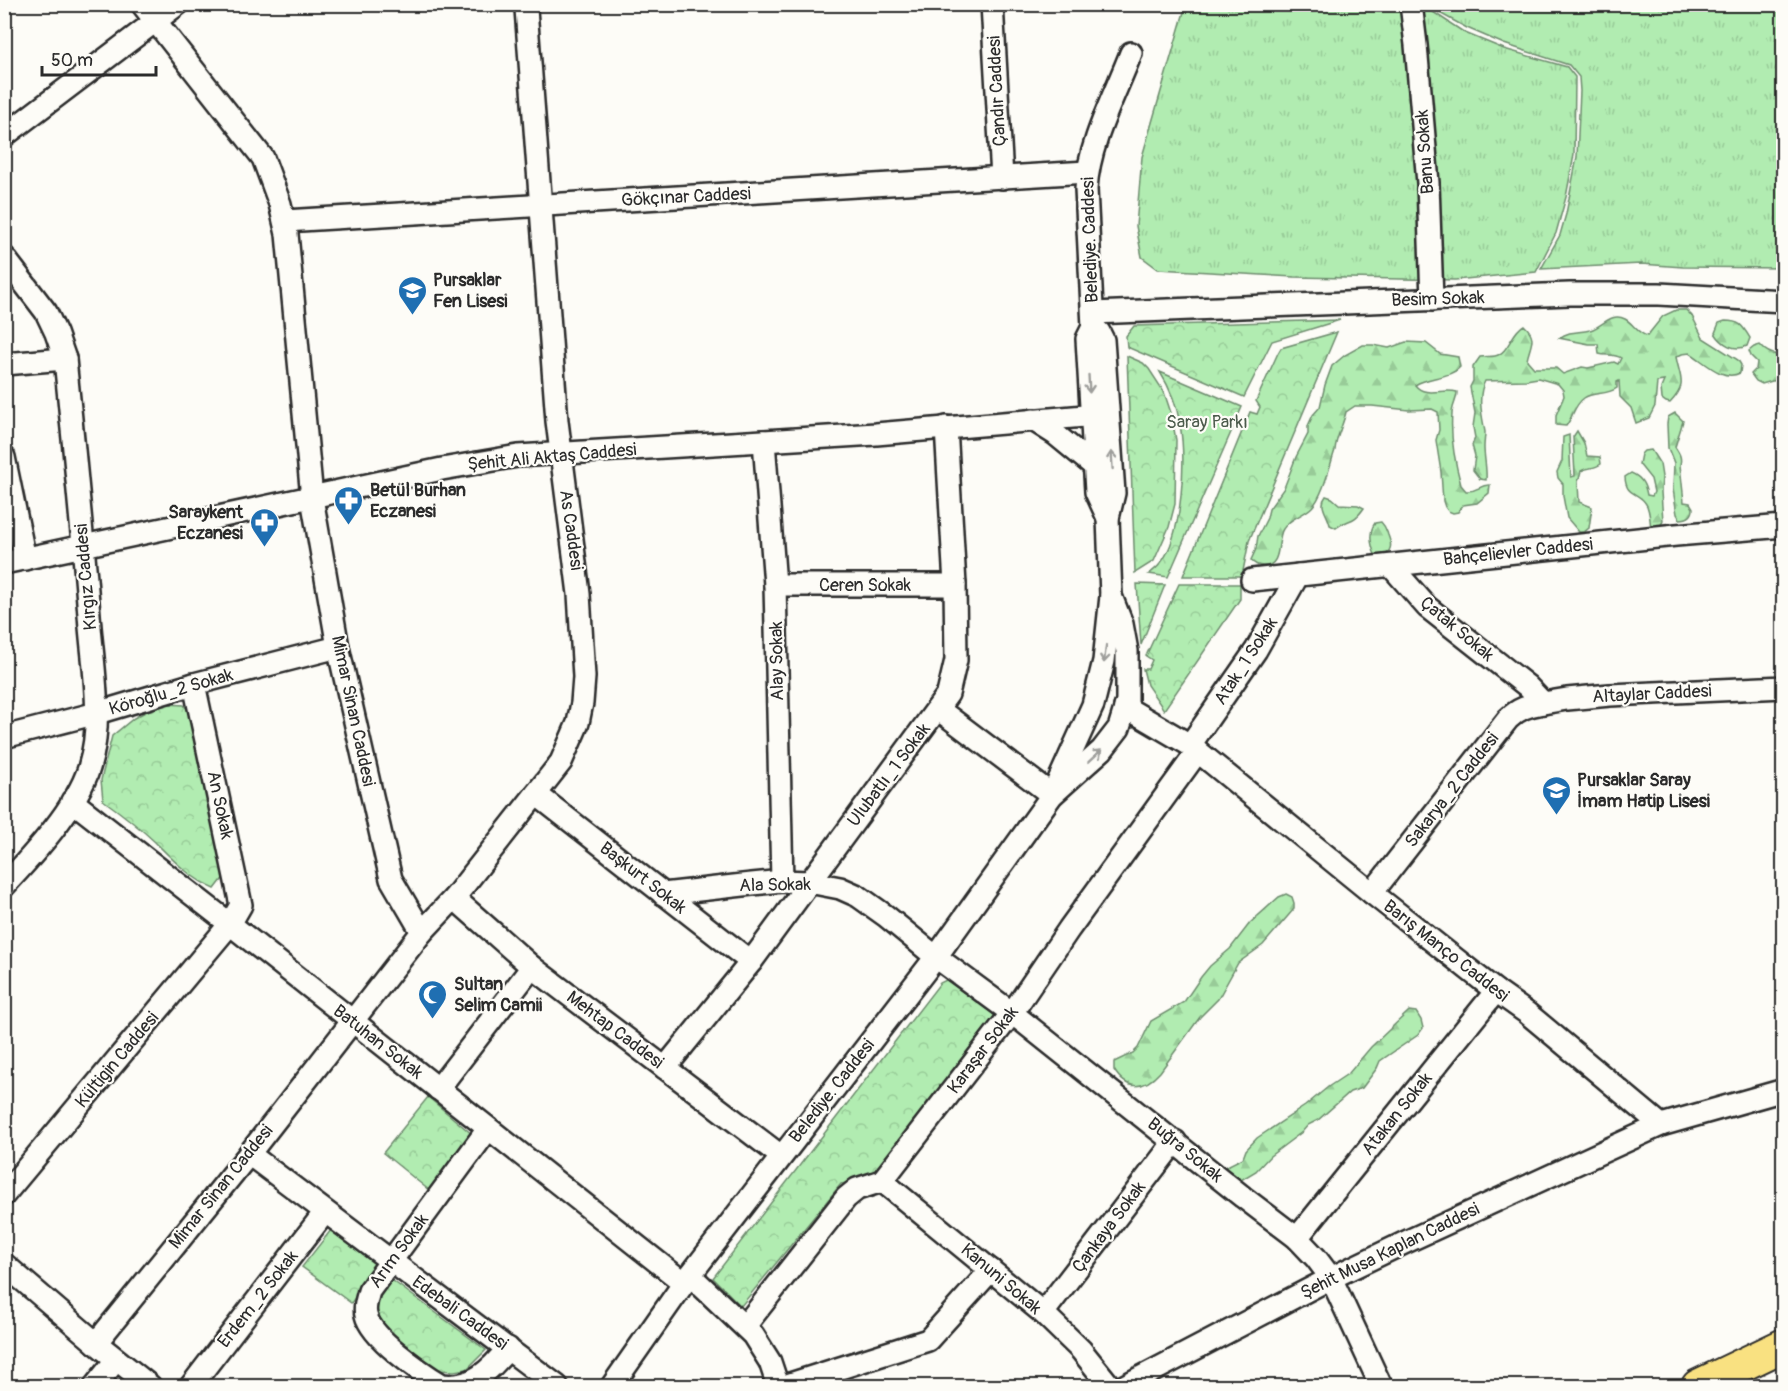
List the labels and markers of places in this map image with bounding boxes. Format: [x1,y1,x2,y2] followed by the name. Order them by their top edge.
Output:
[433,269,507,313] place label: Pursaklar Fen Lisesi
[396,274,428,316] school or university icon: Pursaklar Fen Lisesi
[370,479,466,523] place label: Betül Burhan Eczanesi
[333,484,365,526] pharmacy icon: Betül Burhan Eczanesi
[168,501,244,545] place label: Saraykent Eczanesi
[248,506,280,548] pharmacy icon: Saraykent Eczanesi
[1577,769,1710,813] place label: Pursaklar Saray İmam Hatip Lisesi
[1540,774,1572,816] school or university icon: Pursaklar Saray İmam Hatip Lisesi
[454,973,542,1017] place label: Sultan Selim Camii
[417,978,449,1020] mosque icon: Sultan Selim Camii

